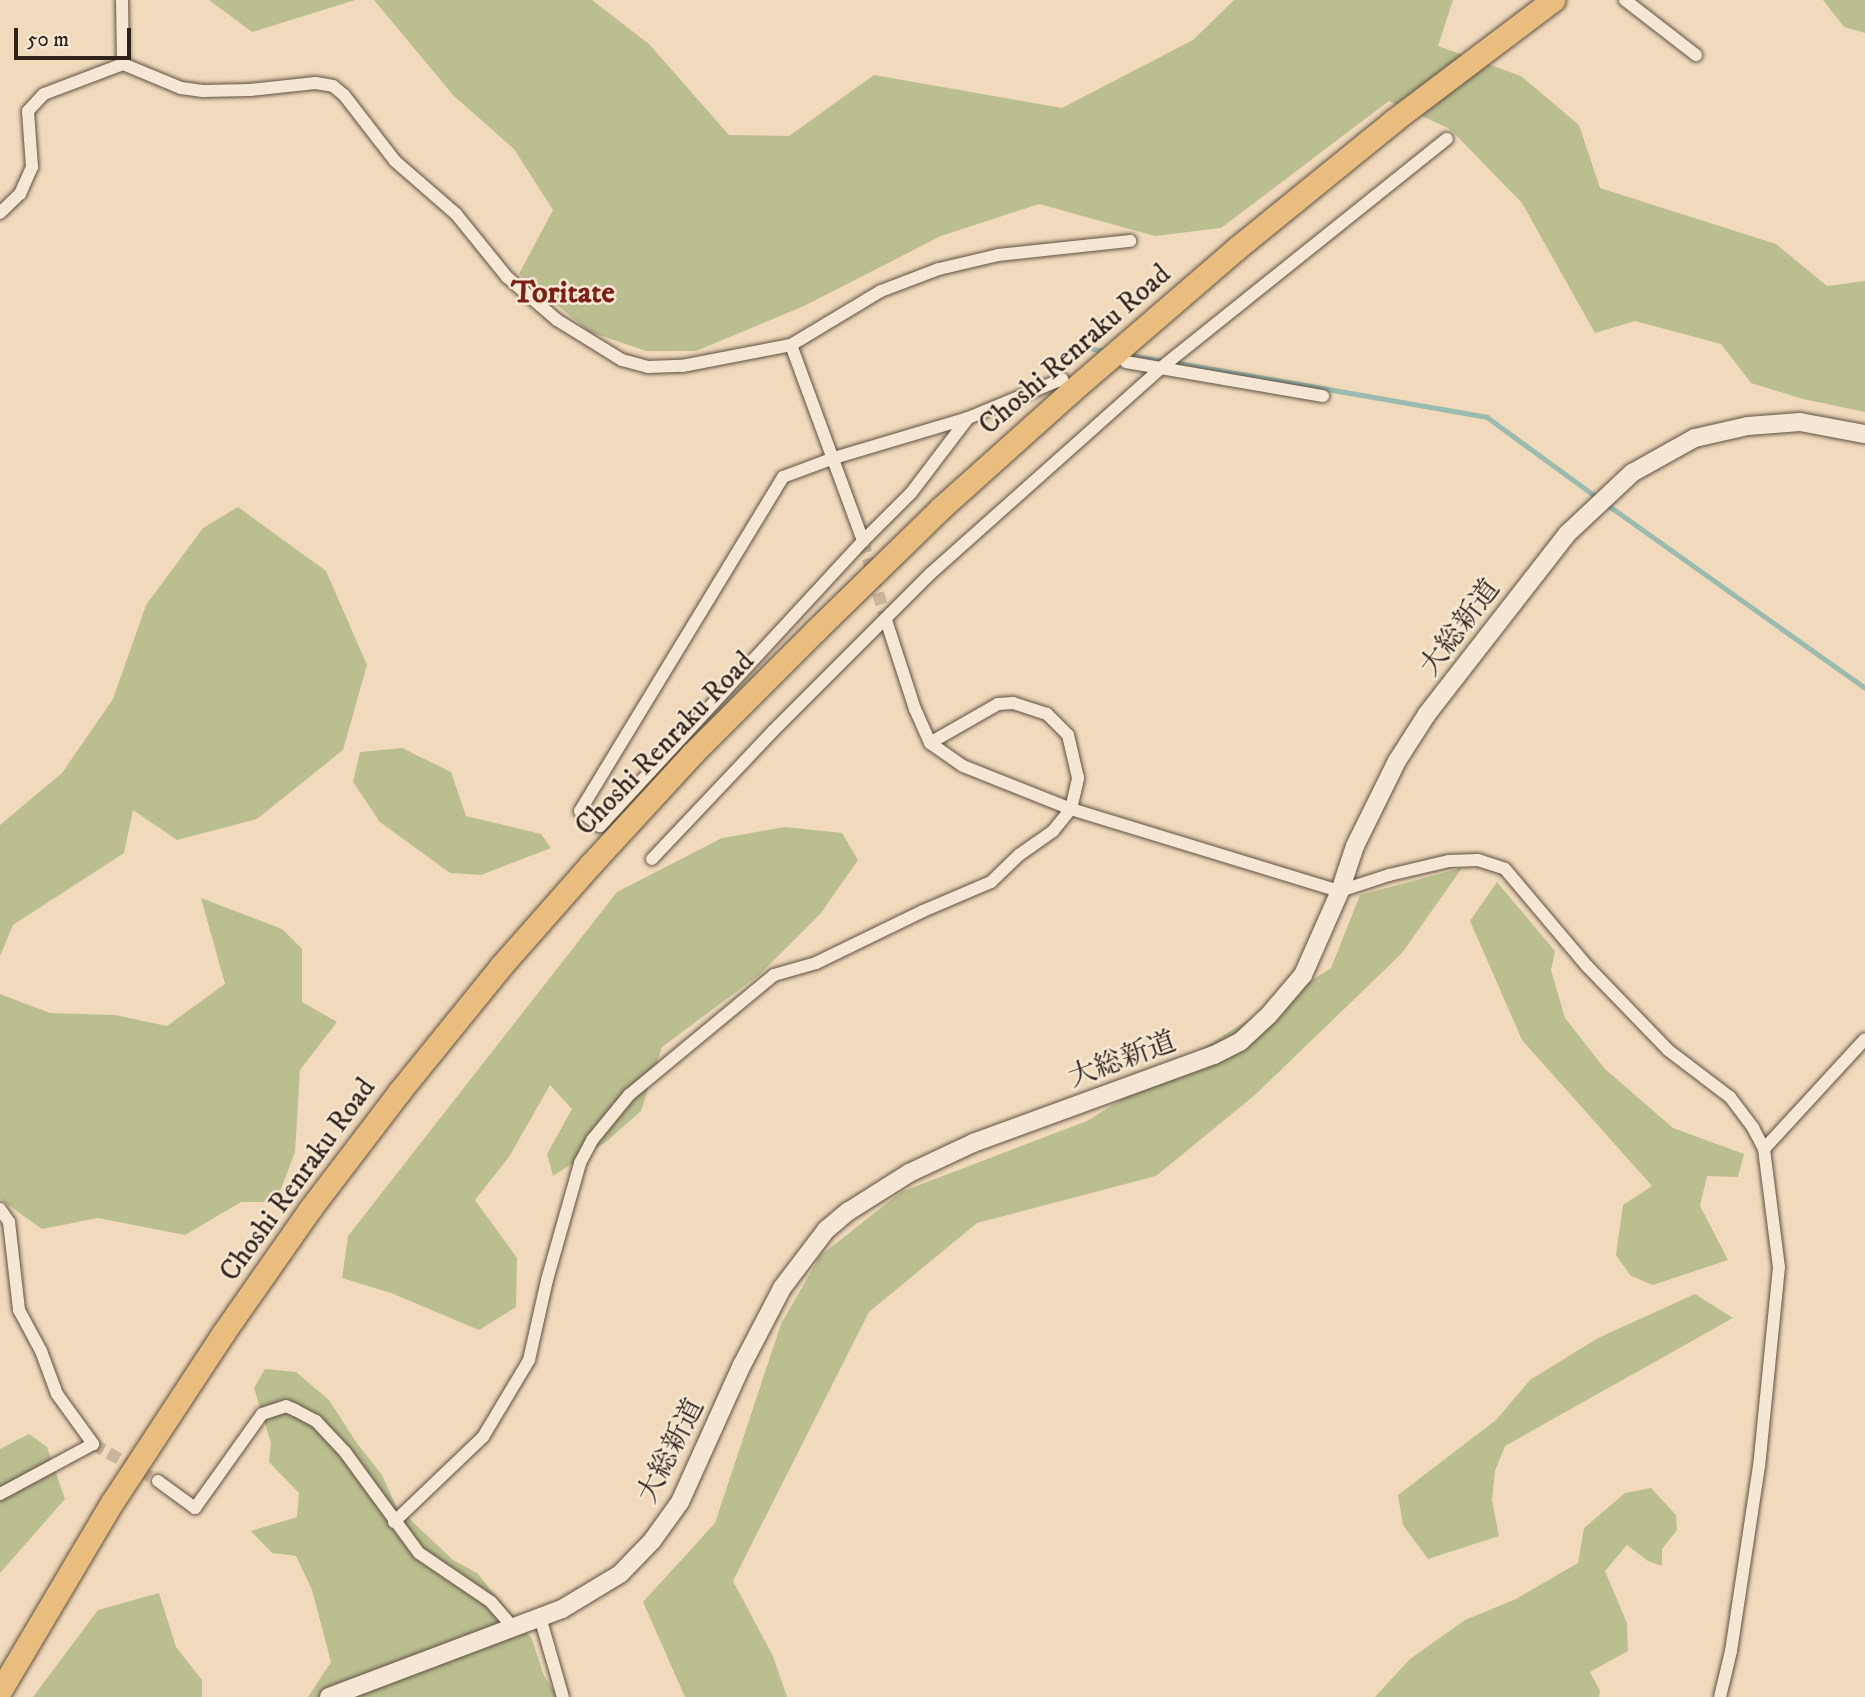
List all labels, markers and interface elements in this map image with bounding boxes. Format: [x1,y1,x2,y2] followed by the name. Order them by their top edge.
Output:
[18,14,135,58] scale bar
[27,27,69,53] text: 50 m
[973,258,1177,442] street label: Choshi Renraku Road
[511,274,615,312] district label: Toritate
[1413,573,1507,683] street label: 大総新道
[569,645,761,843] street label: Choshi Renraku Road
[1064,1025,1180,1095] street label: 大総新道
[213,1072,383,1288] street label: Choshi Renraku Road
[631,1393,711,1509] street label: 大総新道

